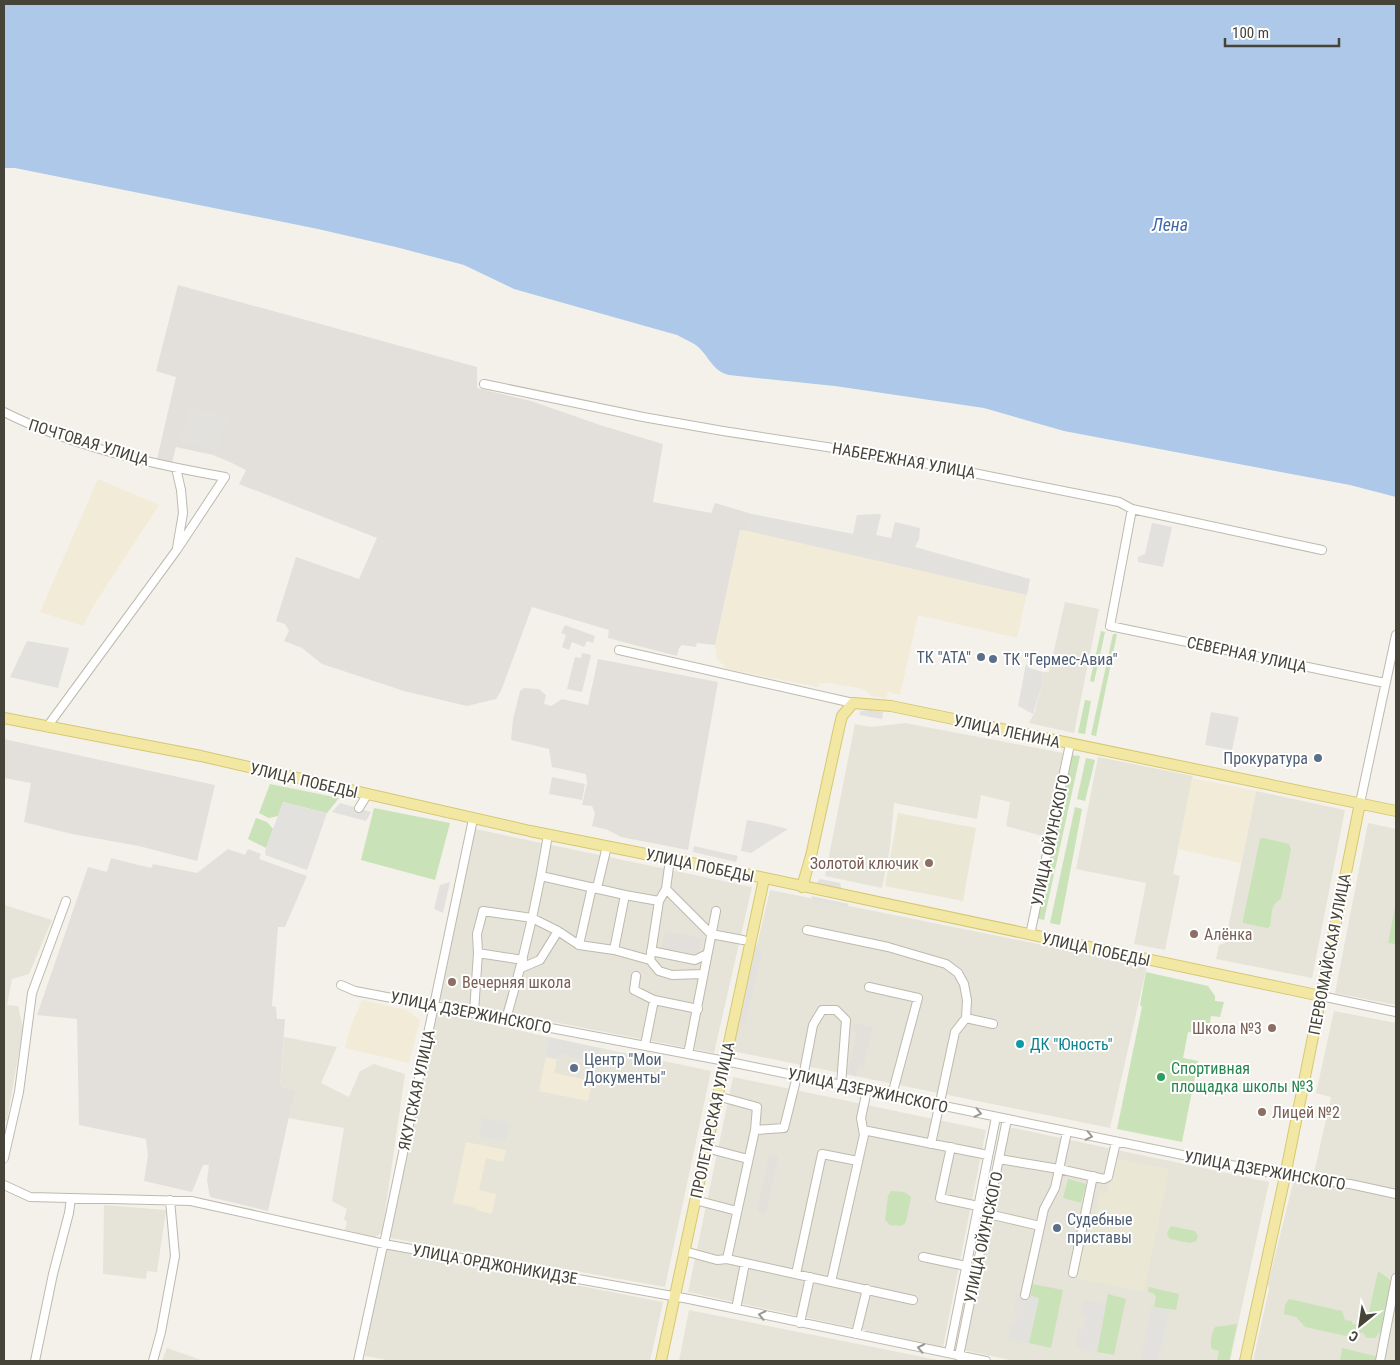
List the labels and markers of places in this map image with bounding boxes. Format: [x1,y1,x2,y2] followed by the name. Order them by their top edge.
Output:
[917,648,971,667] place label: ТК "АТА"
[1003,650,1118,669] place label: ТК "Гермес-Авиа"
[975,651,987,663] marker: ТК "АТА"
[987,653,999,665] marker: ТК "Гермес-Авиа"
[1223,749,1308,768] place label: Прокуратура
[1312,752,1324,764] marker: Прокуратура
[810,854,919,873] place label: Золотой ключик
[923,857,935,869] marker: Золотой ключик
[1204,925,1253,944] place label: Алёнка
[1188,928,1200,940] marker: Алёнка
[462,973,571,992] place label: Вечерняя школа
[446,976,458,988] marker: Вечерняя школа
[1192,1019,1262,1038] place label: Школа №3
[1266,1022,1278,1034] marker: Школа №3
[1030,1035,1113,1054] place label: ДК "Юность"
[1014,1038,1026,1050] marker: ДК "Юность"
[584,1050,666,1087] place label: Центр "Мои Документы"
[1171,1059,1314,1096] place label: Спортивная площадка школы №3
[568,1062,580,1074] marker: Центр "Мои Документы"
[1155,1071,1167,1083] marker: Спортивная площадка школы №3
[1272,1103,1340,1122] place label: Лицей №2
[1256,1106,1268,1118] marker: Лицей №2
[1067,1210,1133,1247] place label: Судебные приставы
[1051,1222,1063,1234] marker: Судебные приставы

